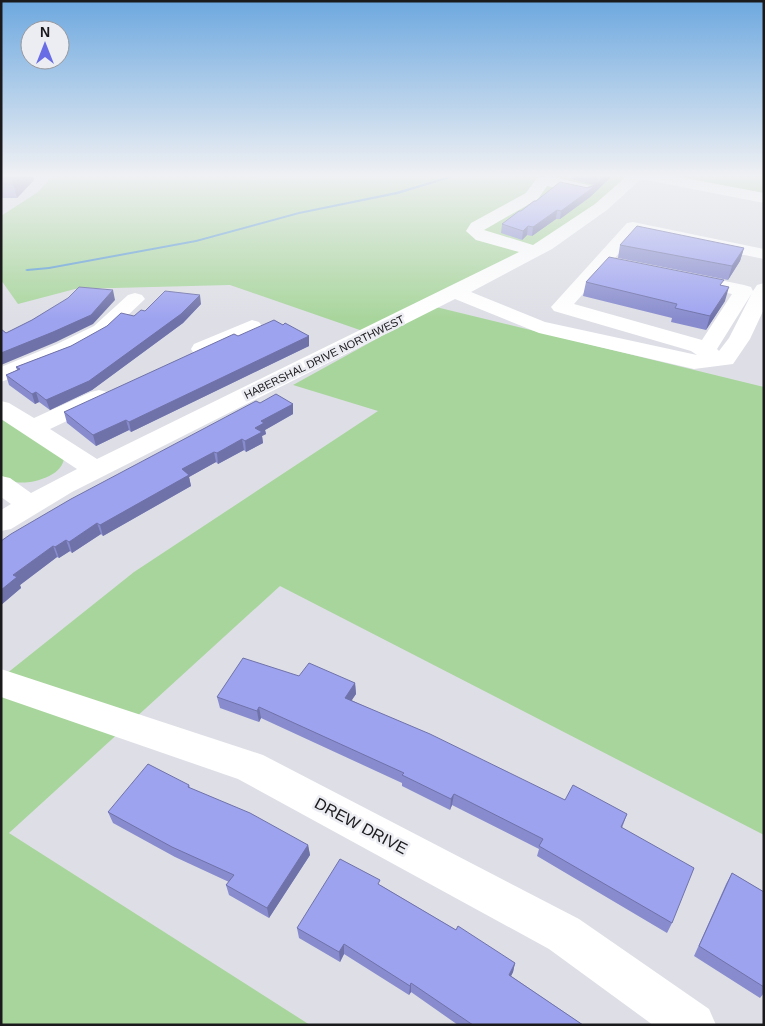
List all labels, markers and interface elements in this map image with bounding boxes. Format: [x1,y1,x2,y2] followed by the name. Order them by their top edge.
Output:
[20,20,70,70] north arrow
[40,24,50,40] text: N
[242,313,406,401] street label: HABERSHAL DRIVE NORTHWEST
[312,794,410,858] street label: DREW DRIVE

